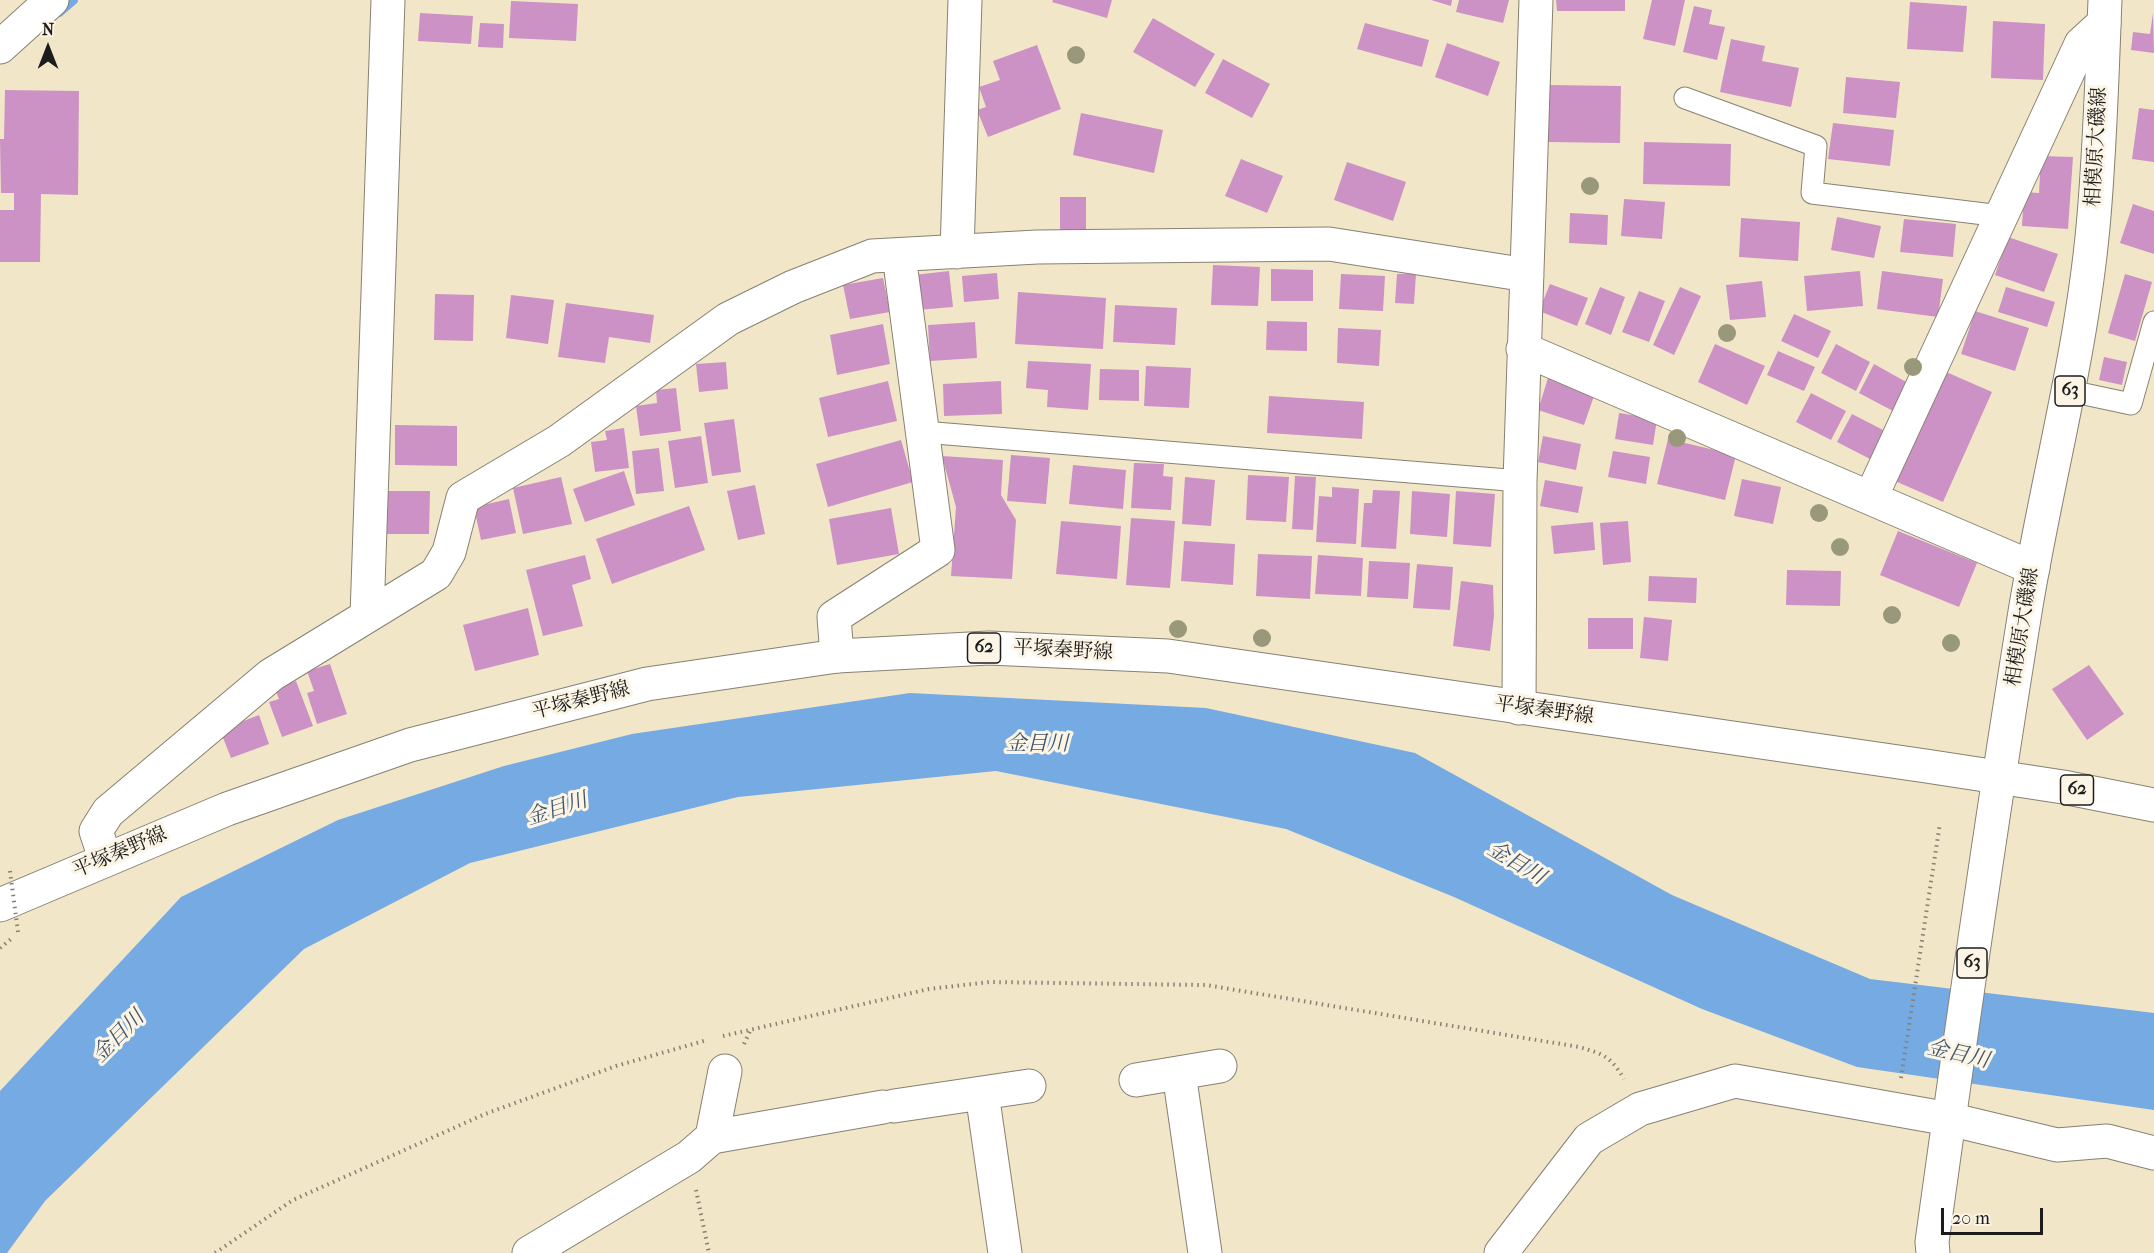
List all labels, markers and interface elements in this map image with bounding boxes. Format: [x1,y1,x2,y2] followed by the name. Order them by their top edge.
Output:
[18,18,78,78] north arrow
[42,20,54,39] text: N
[2082,86,2112,208] street label: 相模原大磯線
[2055,376,2085,406] road number: 63
[2002,566,2044,688] street label: 相模原大磯線
[968,633,1000,663] road number: 62
[1012,636,1114,666] street label: 平塚秦野線
[530,677,632,725] street label: 平塚秦野線
[1493,692,1595,730] street label: 平塚秦野線
[1006,732,1068,758] water label: 金目川
[2060,775,2094,805] road number: 62
[523,788,591,832] water label: 金目川
[69,822,171,884] street label: 平塚秦野線
[1483,837,1549,891] water label: 金目川
[1957,948,1987,978] road number: 63
[88,1006,150,1068] water label: 金目川
[1924,1036,1992,1074] water label: 金目川
[1944,1196,2046,1234] scale bar
[1952,1208,1990,1229] text: 20 m

